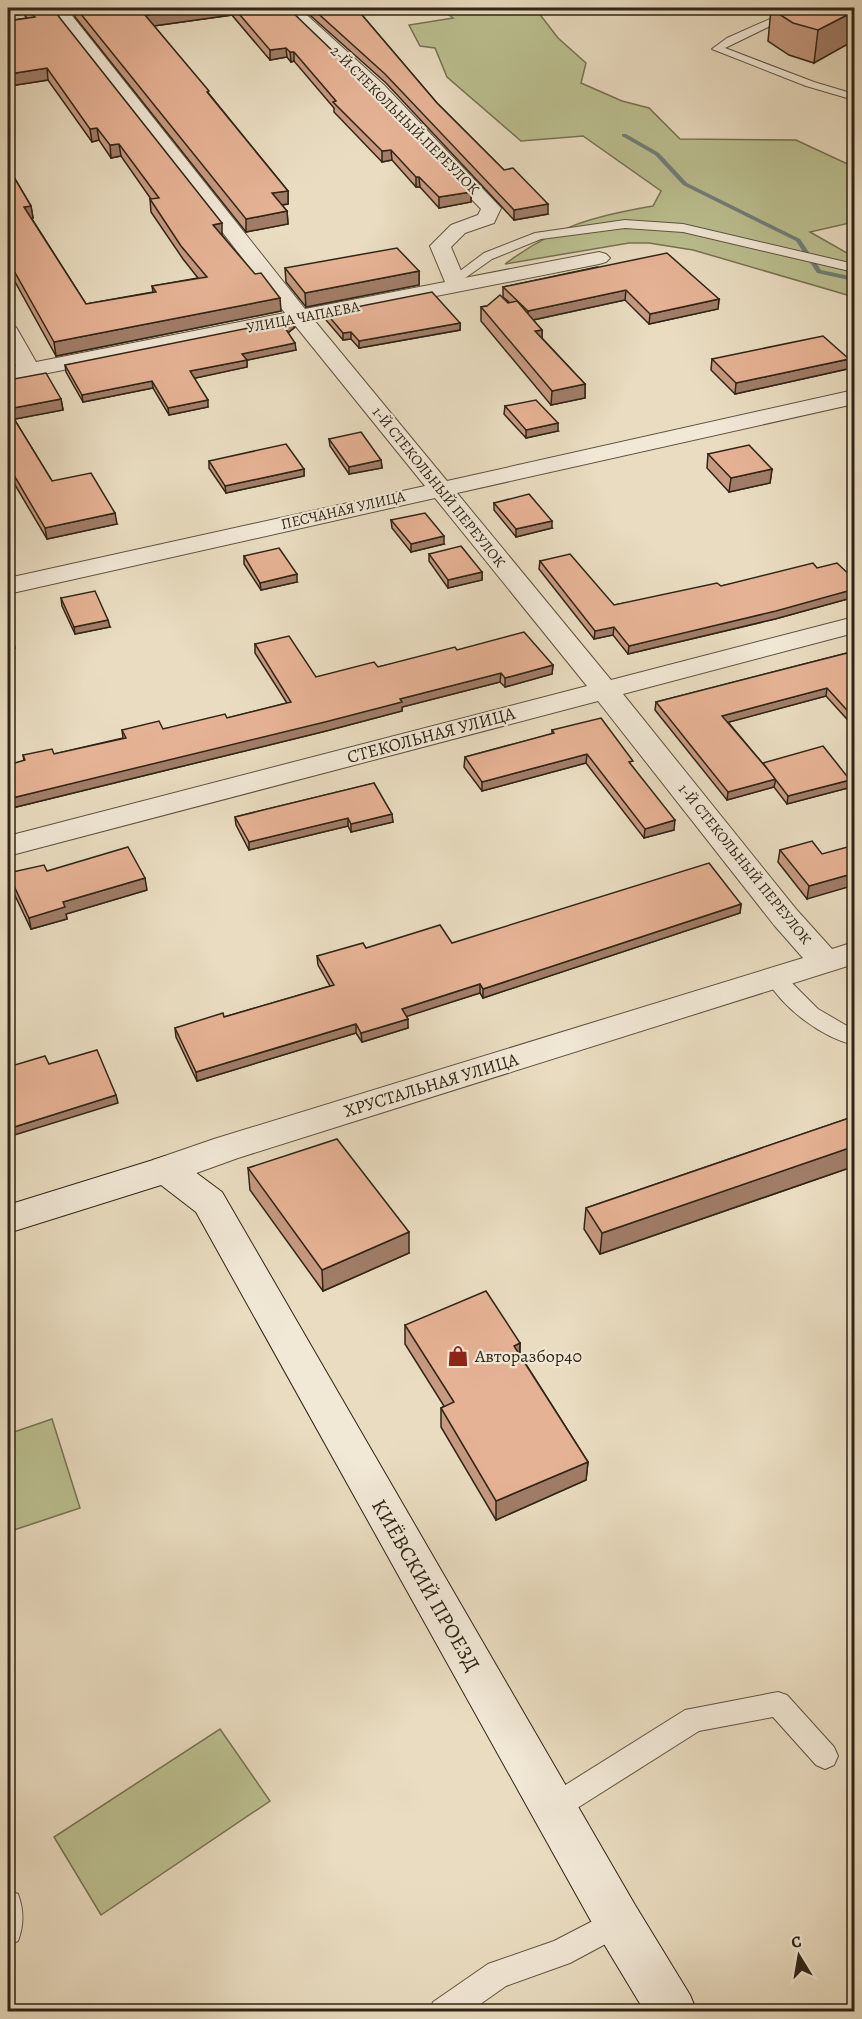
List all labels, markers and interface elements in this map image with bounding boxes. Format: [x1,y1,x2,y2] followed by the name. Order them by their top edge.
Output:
[326,41,484,199] street label: 2-Й СТЕКОЛЬНЫЙ ПЕРЕУЛОК
[245,296,362,338] street label: УЛИЦА ЧАПАЕВА
[368,403,510,572] street label: 1-Й СТЕКОЛЬНЫЙ ПЕРЕУЛОК
[279,486,407,534] street label: ПЕСЧАНАЯ УЛИЦА
[344,701,518,769] street label: СТЕКОЛЬНАЯ УЛИЦА
[674,780,816,949] street label: 1-Й СТЕКОЛЬНЫЙ ПЕРЕУЛОК
[341,1047,522,1123] street label: ХРУСТАЛЬНАЯ УЛИЦА
[446,1344,470,1368] shop icon: Авторазбор40
[474,1344,582,1368] place label: Авторазбор40
[365,1494,487,1676] street label: КИЁВСКИЙ ПРОЕЗД
[769,1926,829,1986] north arrow
[789,1930,803,1954] text: С

